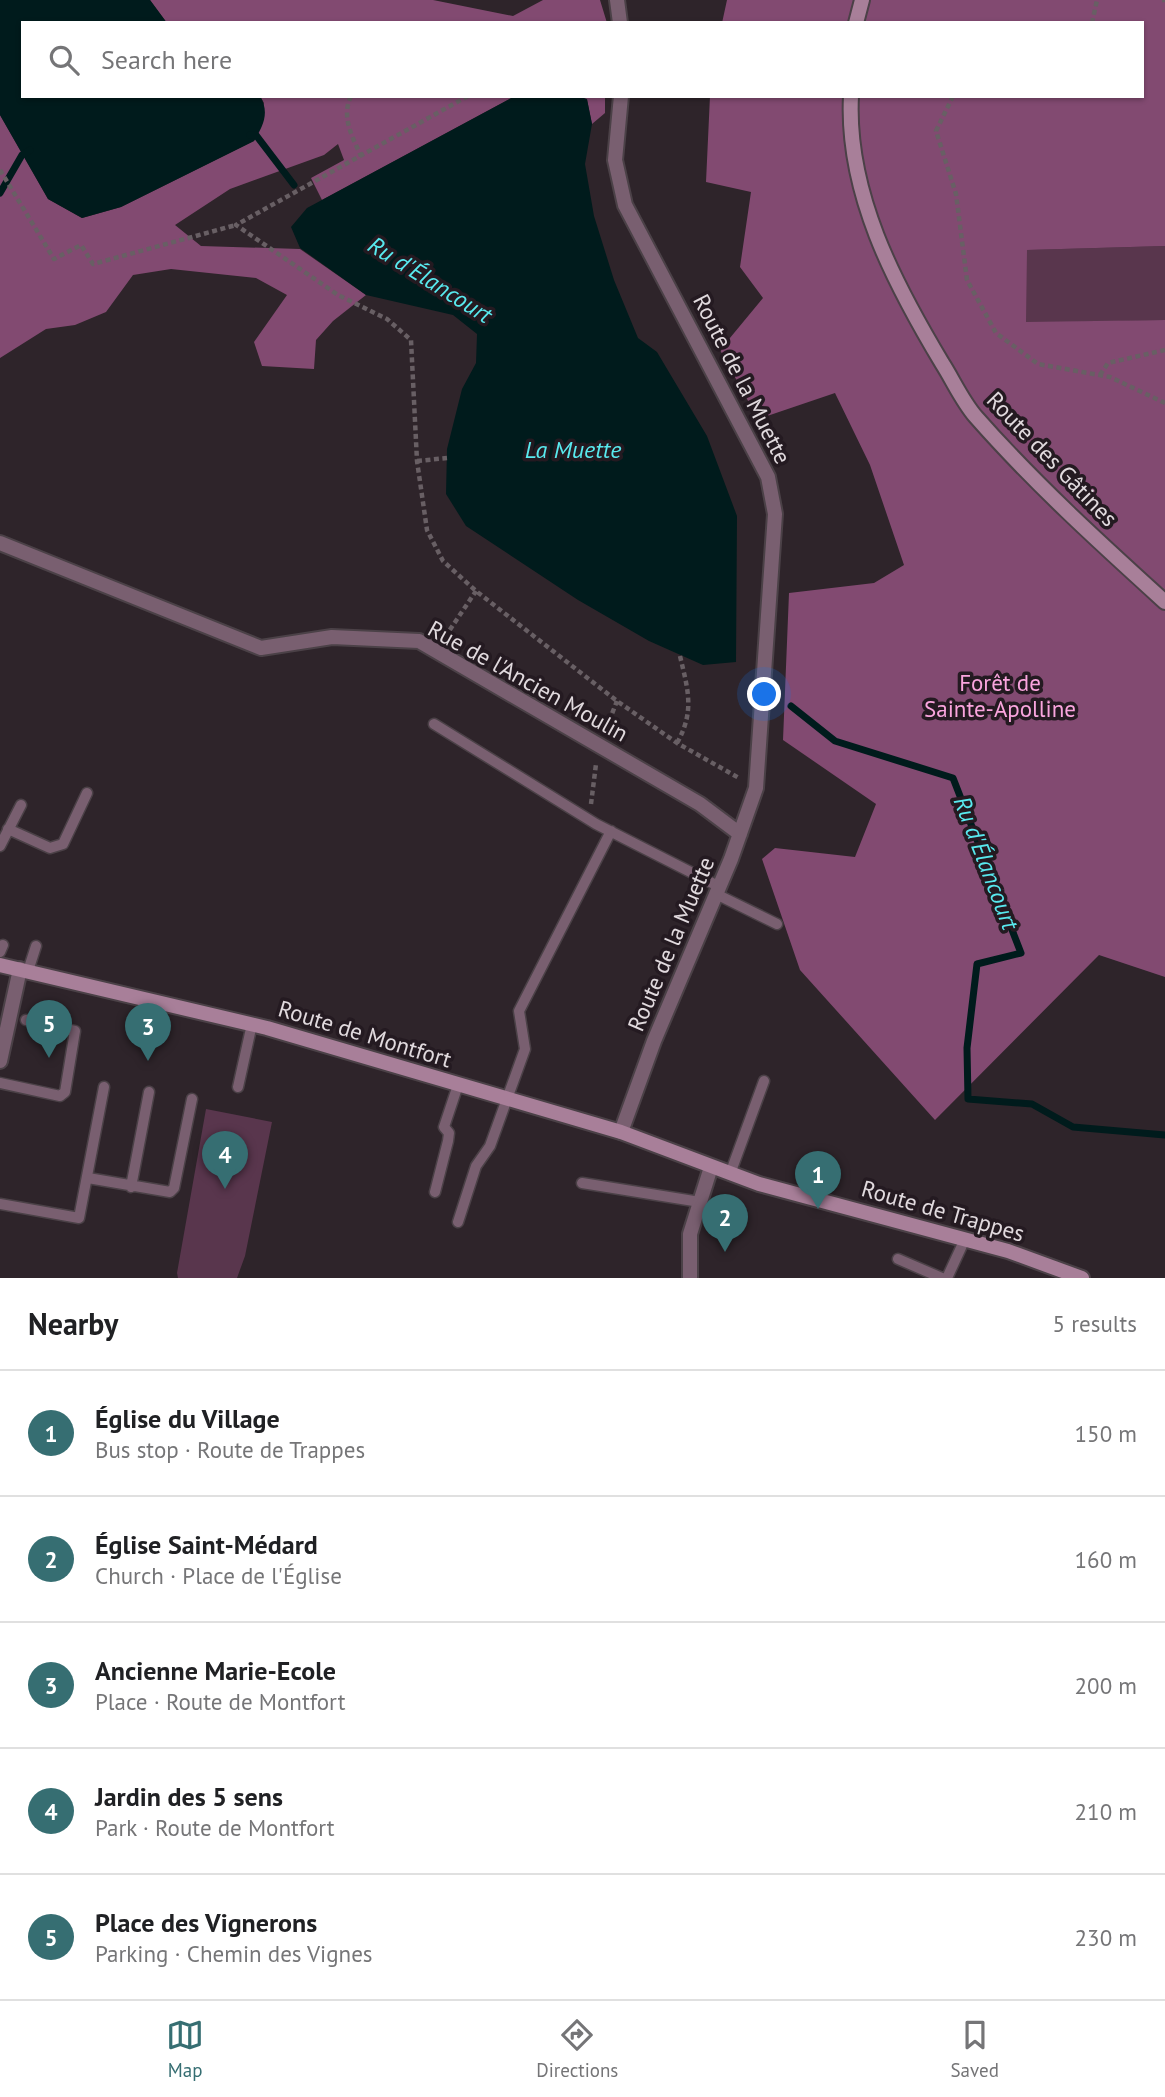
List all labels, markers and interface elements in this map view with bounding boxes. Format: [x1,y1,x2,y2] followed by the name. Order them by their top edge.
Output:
[21,21,1144,98] search box
[45,41,83,79] icon: search
[101,43,232,76] text: Search here
[362,229,499,331] water label: Ru d'Élancourt
[687,289,798,468] street label: Route de la Muette
[981,385,1124,532] street label: Route des Gâtines
[525,434,621,465] water label: La Muette
[423,614,633,748] street label: Rue de l'Ancien Moulin
[924,668,1076,723] park label: Forêt de Sainte-Apolline
[747,677,781,711] your location
[947,792,1027,935] water label: Ru d'Élancourt
[621,852,720,1035] street label: Route de la Muette
[275,993,455,1074] street label: Route de Montfort
[26,1000,72,1058] pin: 5
[125,1003,171,1061] pin: 3
[202,1131,248,1189] pin: 4
[795,1151,841,1209] pin: 1
[858,1173,1028,1248] street label: Route de Trappes
[702,1194,748,1252] pin: 2
[28,1304,118,1343] text: Nearby
[1053,1309,1137,1338] text: 5 results
[95,1402,280,1435] text: Église du Village
[44,1419,58,1448] text: 1
[1075,1419,1137,1448] text: 150 m
[95,1435,365,1464] text: Bus stop · Route de Trappes
[95,1528,318,1561] text: Église Saint-Médard
[44,1545,58,1574] text: 2
[1075,1545,1137,1574] text: 160 m
[95,1561,342,1590] text: Church · Place de l'Église
[95,1654,336,1687] text: Ancienne Marie-Ecole
[44,1671,58,1700] text: 3
[1075,1671,1137,1700] text: 200 m
[95,1687,345,1716] text: Place · Route de Montfort
[95,1780,283,1813] text: Jardin des 5 sens
[44,1797,58,1826] text: 4
[1075,1797,1137,1826] text: 210 m
[95,1813,335,1842] text: Park · Route de Montfort
[95,1906,317,1939] text: Place des Vignerons
[44,1923,58,1952] text: 5
[1075,1923,1137,1952] text: 230 m
[95,1939,373,1968] text: Parking · Chemin des Vignes
[166,2016,204,2082] tab: Map
[536,2016,618,2082] tab: Directions
[951,2016,999,2082] tab: Saved

